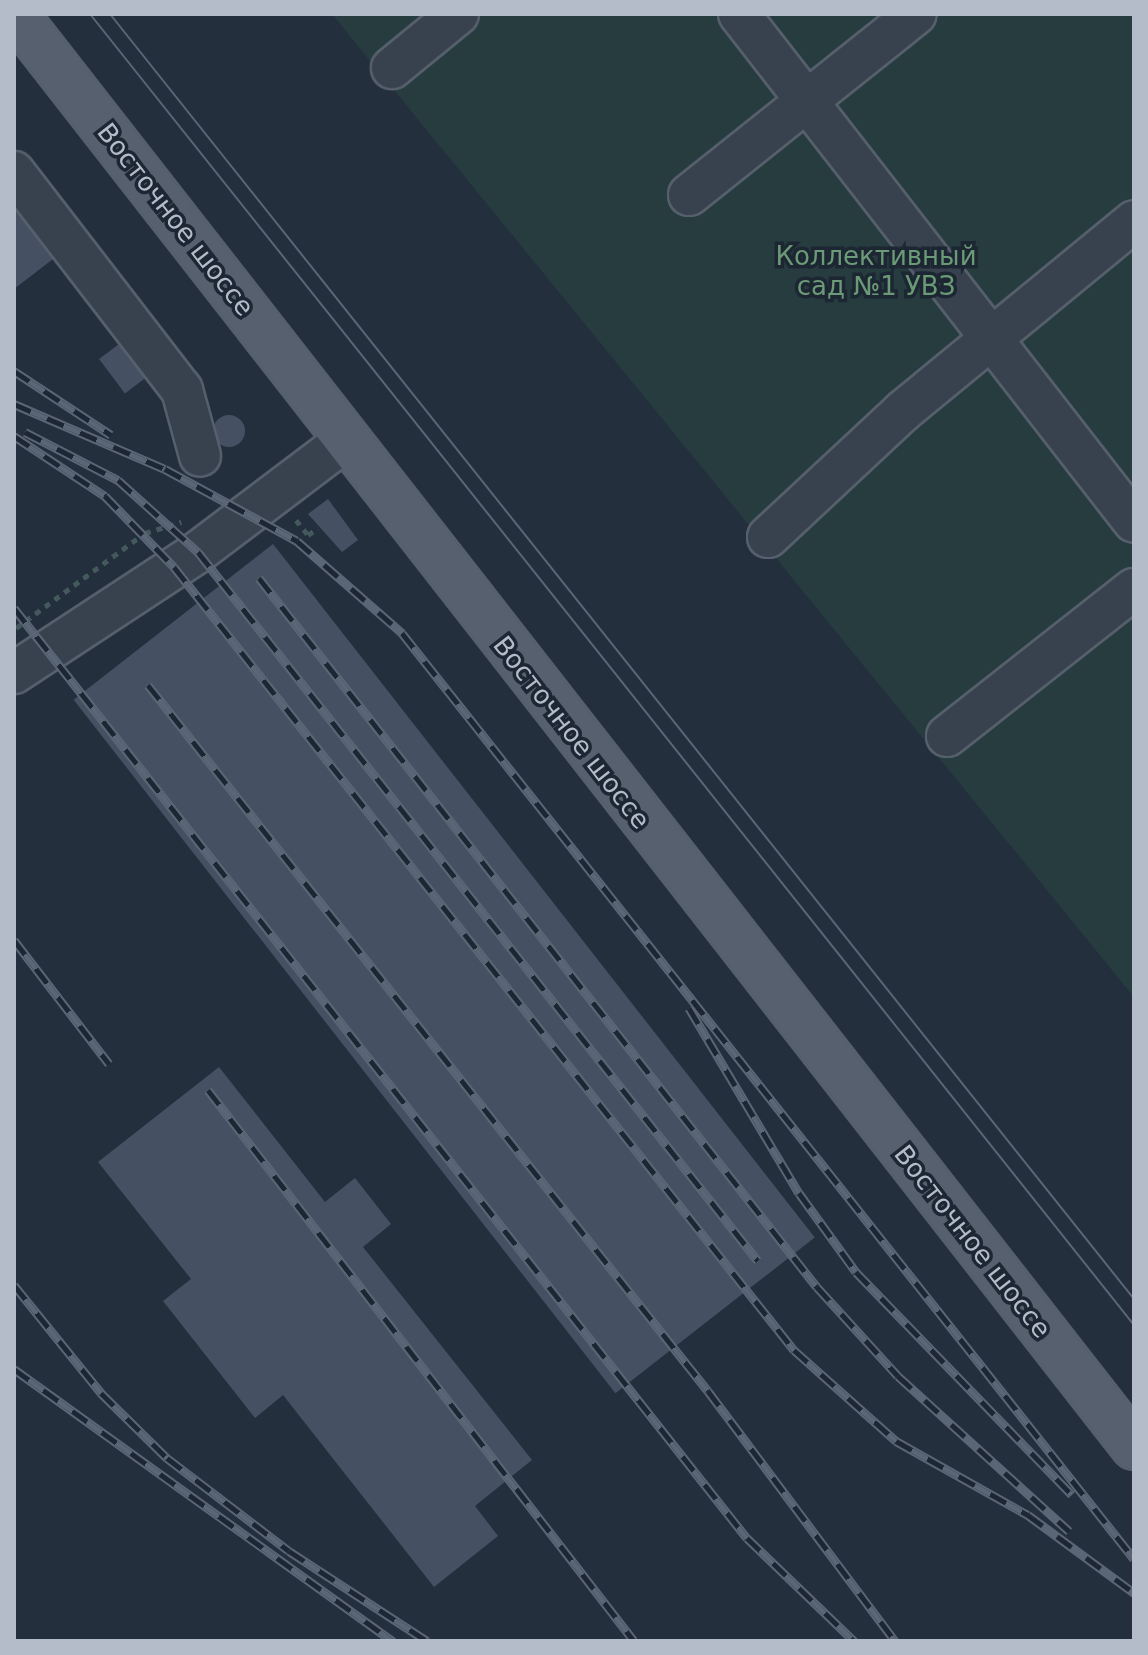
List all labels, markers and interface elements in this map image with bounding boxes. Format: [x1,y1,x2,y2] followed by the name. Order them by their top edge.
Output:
[90,117,260,323] street label: Восточное шоссе
[775,241,977,302] park label: Коллективный сад №1 УВЗ
[486,630,656,836] street label: Восточное шоссе
[887,1139,1057,1345] street label: Восточное шоссе

